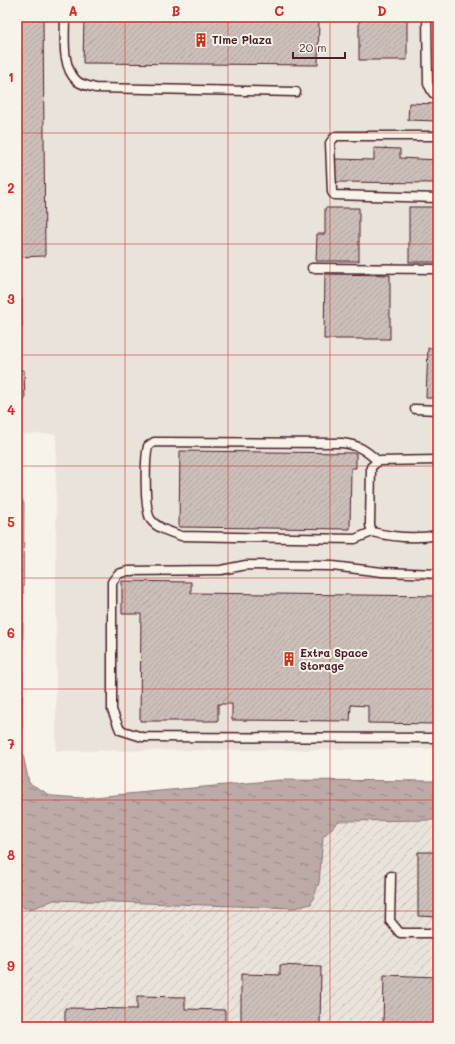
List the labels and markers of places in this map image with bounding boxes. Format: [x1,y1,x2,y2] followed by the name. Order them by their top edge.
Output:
[193,32,209,48] building icon: Time Plaza
[212,32,272,47] place label: Time Plaza
[300,645,368,673] place label: Extra Space Storage
[281,651,297,667] building icon: Extra Space Storage

